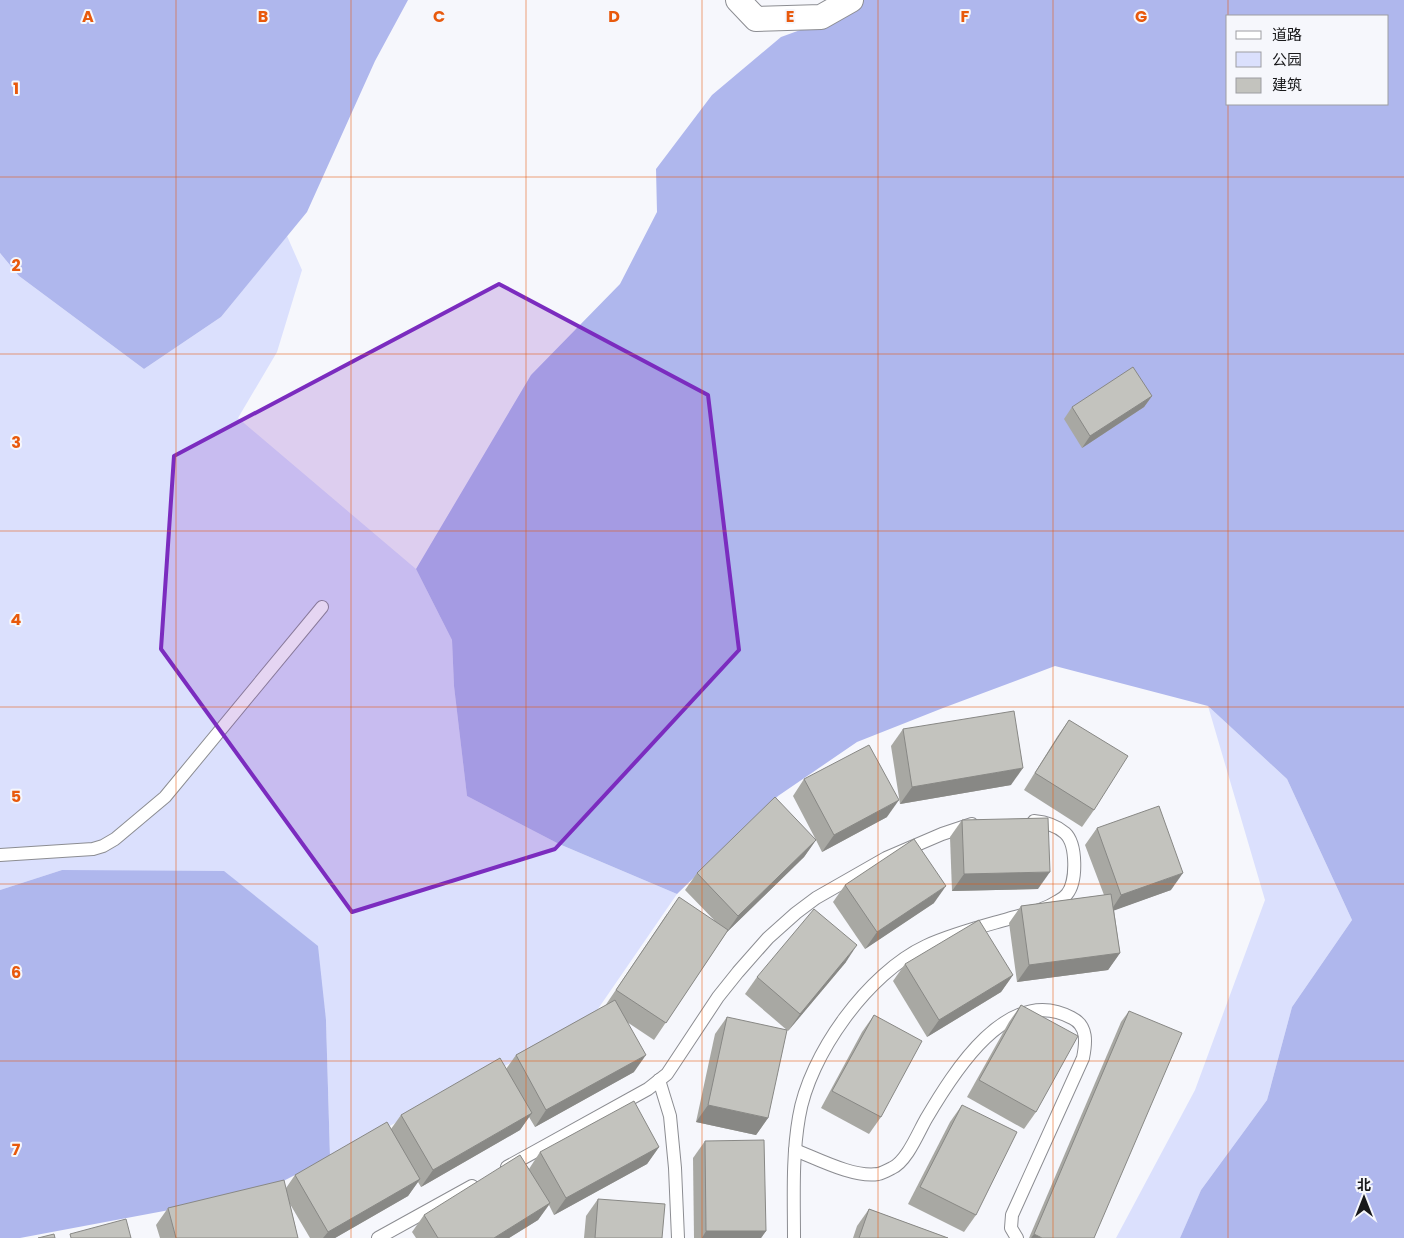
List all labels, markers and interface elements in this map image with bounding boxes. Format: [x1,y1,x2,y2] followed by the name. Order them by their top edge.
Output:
[82,5,94,28] text: A
[258,5,268,28] text: B
[433,5,445,28] text: C
[608,5,620,28] text: D
[786,5,794,28] text: E
[961,5,970,28] text: F
[1135,5,1147,28] text: G
[1226,15,1389,105] legend
[1272,24,1302,45] text: 道路
[1272,49,1302,70] text: 公园
[1272,74,1302,95] text: 建筑
[13,77,19,100] text: 1
[11,254,21,277] text: 2
[11,431,21,454] text: 3
[11,608,22,631] text: 4
[11,785,21,808] text: 5
[11,961,21,984] text: 6
[12,1138,21,1161] text: 7
[1339,1173,1389,1223] north arrow
[1357,1175,1371,1195] text: 北

